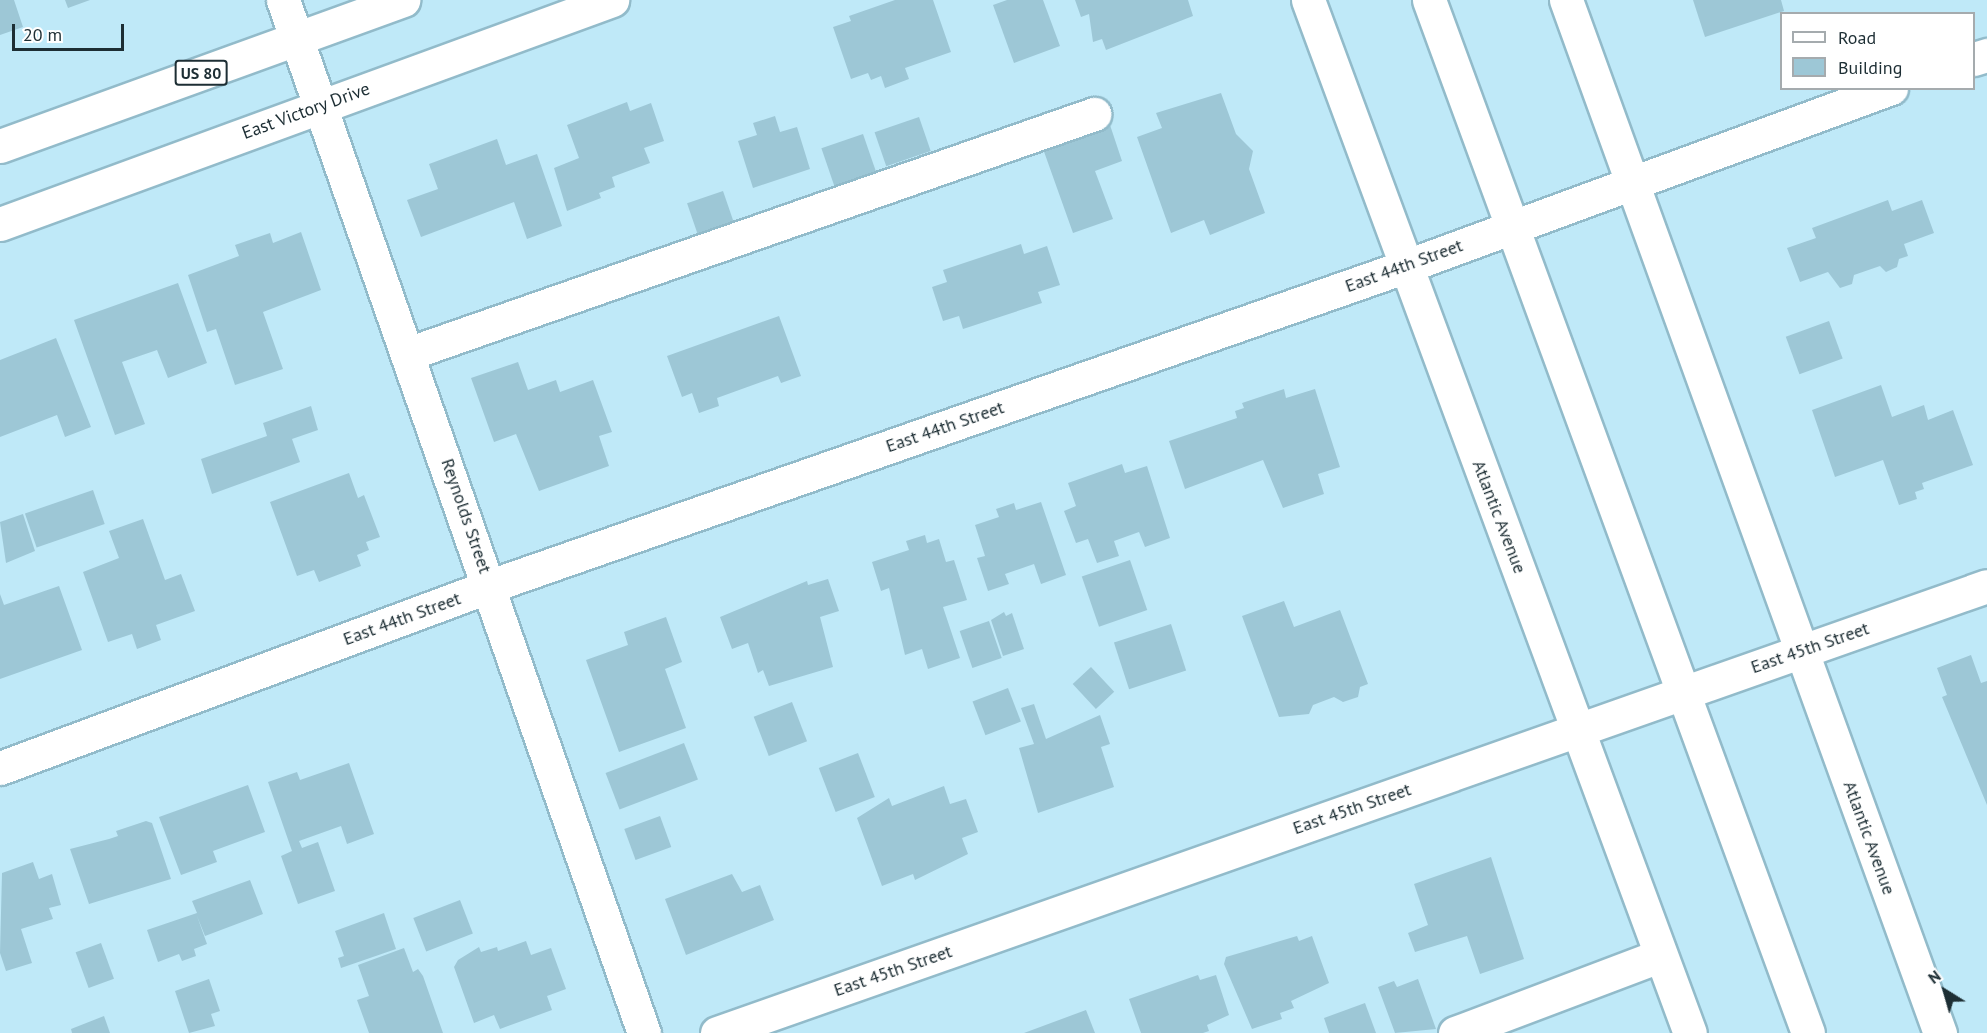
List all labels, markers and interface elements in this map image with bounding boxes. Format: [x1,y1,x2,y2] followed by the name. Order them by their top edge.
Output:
[15,12,128,50] scale bar
[1780,12,1975,90] legend
[23,23,62,46] text: 20 m
[1838,26,1876,49] text: Road
[1838,56,1902,79] text: Building
[174,60,228,86] road number: US 80
[239,78,373,144] street label: East Victory Drive
[1342,235,1466,297] street label: East 44th Street
[883,397,1007,457] street label: East 44th Street
[436,456,496,576] street label: Reynolds Street
[1467,457,1531,577] street label: Atlantic Avenue
[340,588,464,650] street label: East 44th Street
[1748,618,1872,678] street label: East 45th Street
[1838,778,1900,898] street label: Atlantic Avenue
[1290,779,1414,839] street label: East 45th Street
[831,941,955,1001] street label: East 45th Street
[1915,961,1975,1021] north arrow
[1924,965,1944,988] text: N

